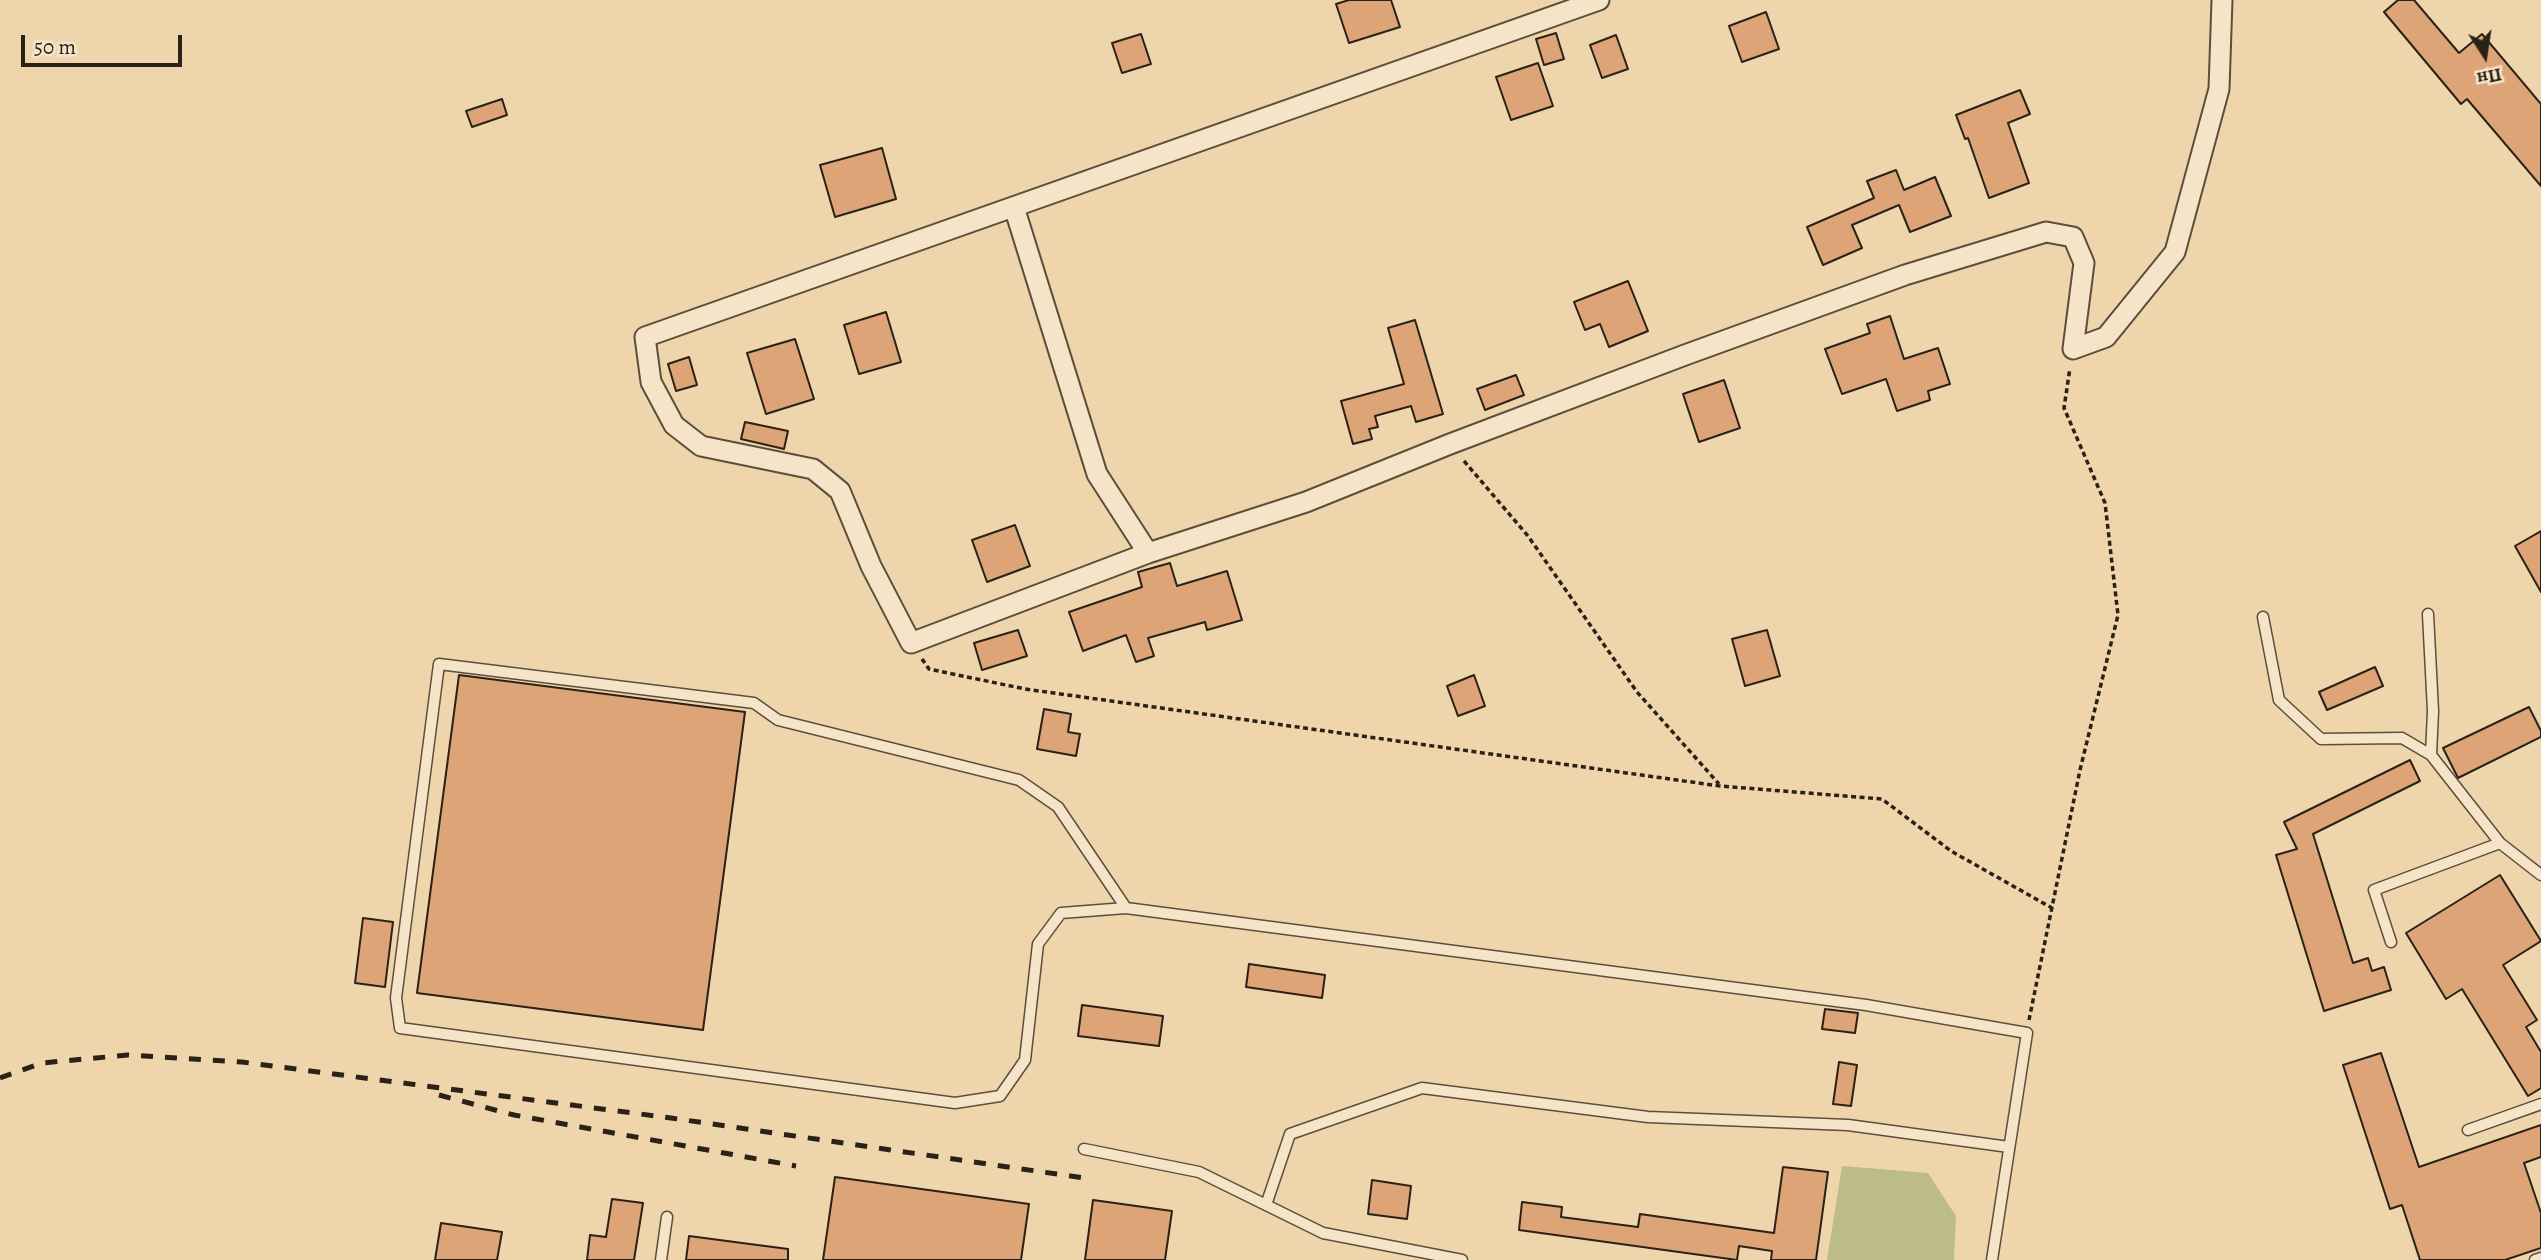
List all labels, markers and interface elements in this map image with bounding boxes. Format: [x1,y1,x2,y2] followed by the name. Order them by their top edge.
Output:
[24,21,186,65] scale bar
[2450,21,2520,91] north arrow
[34,33,76,61] text: 50 m
[2475,61,2504,92] text: Пн

